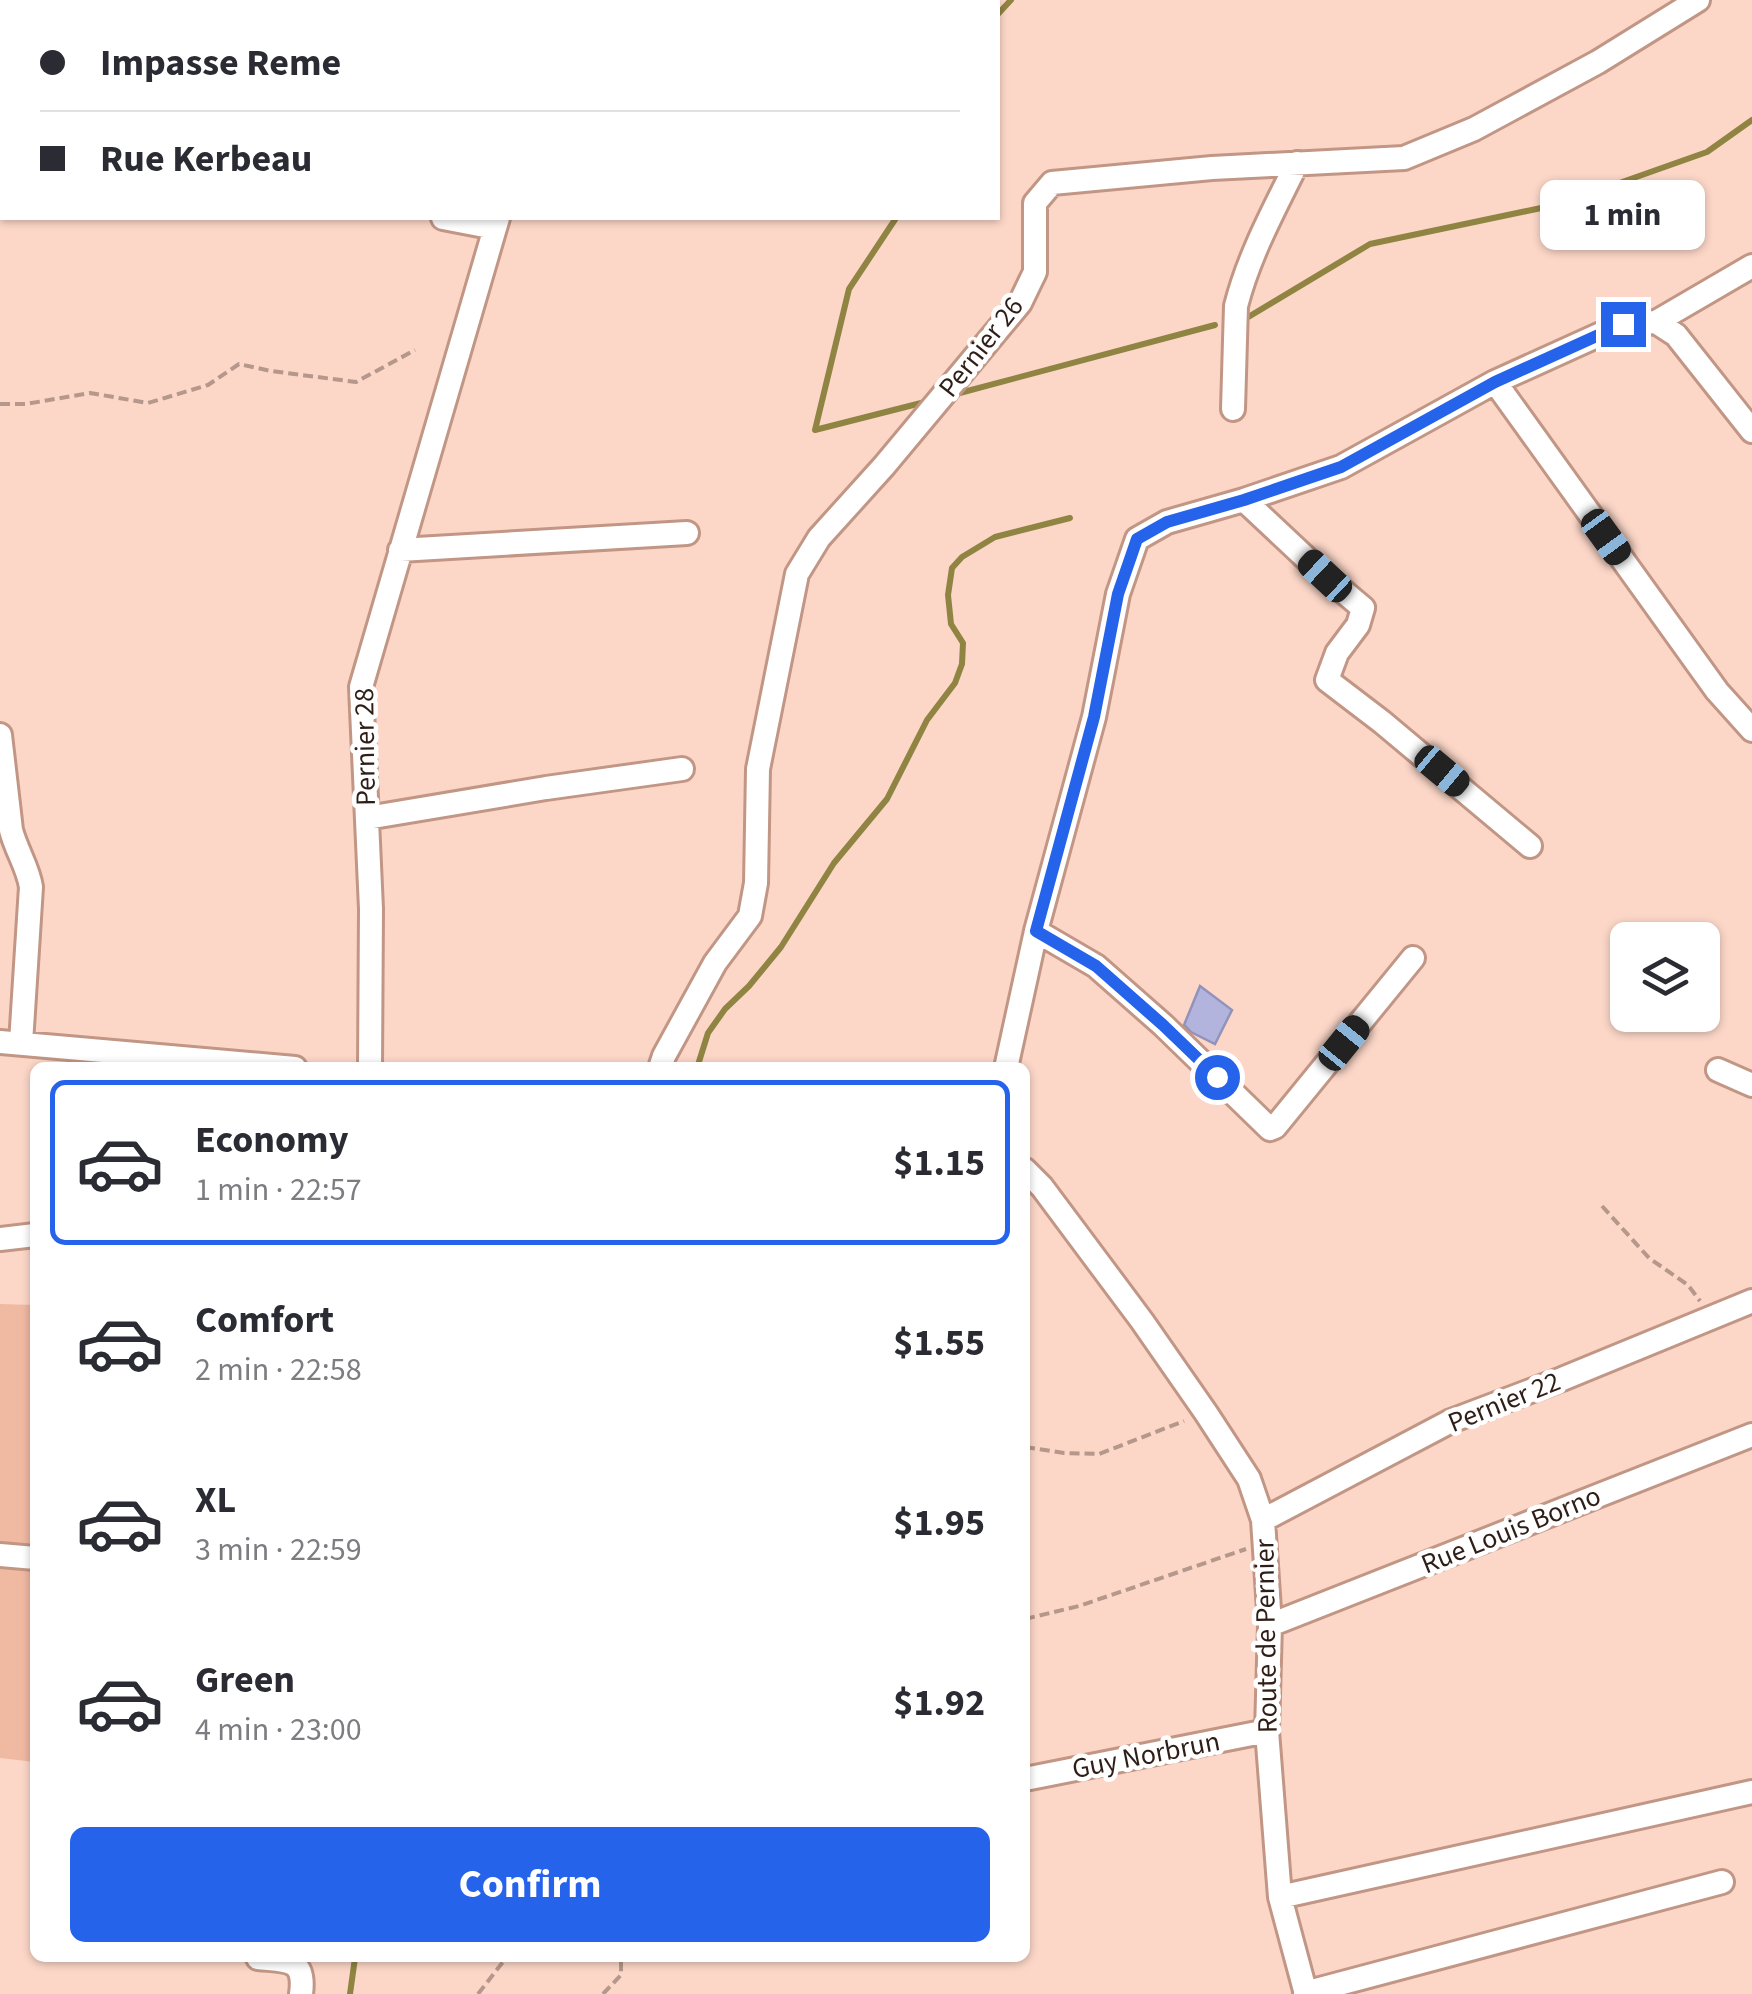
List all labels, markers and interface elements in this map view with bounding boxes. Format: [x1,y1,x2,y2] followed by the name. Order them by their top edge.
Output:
[100,36,341,90] text: Impasse Reme
[100,132,312,186] text: Rue Kerbeau
[1540,179,1706,249] callout: 1 min
[1584,192,1661,238] text: 1 min
[929,288,1033,406] street label: Pernier 26
[1601,302,1646,347] route end
[1576,504,1636,570] car
[1293,545,1357,607] car
[344,688,386,806] street label: Pernier 28
[1409,740,1475,802] car
[1610,922,1720,1032] map controls
[1610,922,1720,1032] button: layers
[1313,1010,1375,1076] car
[1195,1055,1240,1100] route start
[195,1113,348,1167] text: Economy
[75,1118,165,1208] icon: car
[893,1136,985,1190] text: $1.15
[195,1167,362,1213] text: 1 min · 22:57
[195,1293,334,1347] text: Comfort
[75,1298,165,1388] icon: car
[893,1316,985,1370] text: $1.55
[195,1347,362,1393] text: 2 min · 22:58
[1442,1361,1566,1443] street label: Pernier 22
[195,1473,236,1527] text: XL
[1415,1476,1607,1584] street label: Rue Louis Borno
[75,1478,165,1568] icon: car
[893,1496,985,1550] text: $1.95
[195,1527,362,1573] text: 3 min · 22:59
[1244,1538,1288,1733] street label: Route de Pernier
[195,1653,295,1707] text: Green
[75,1658,165,1748] icon: car
[893,1676,985,1730] text: $1.92
[195,1707,362,1753] text: 4 min · 23:00
[1069,1721,1223,1789] street label: Guy Norbrun
[70,1827,990,1942] button: Confirm

